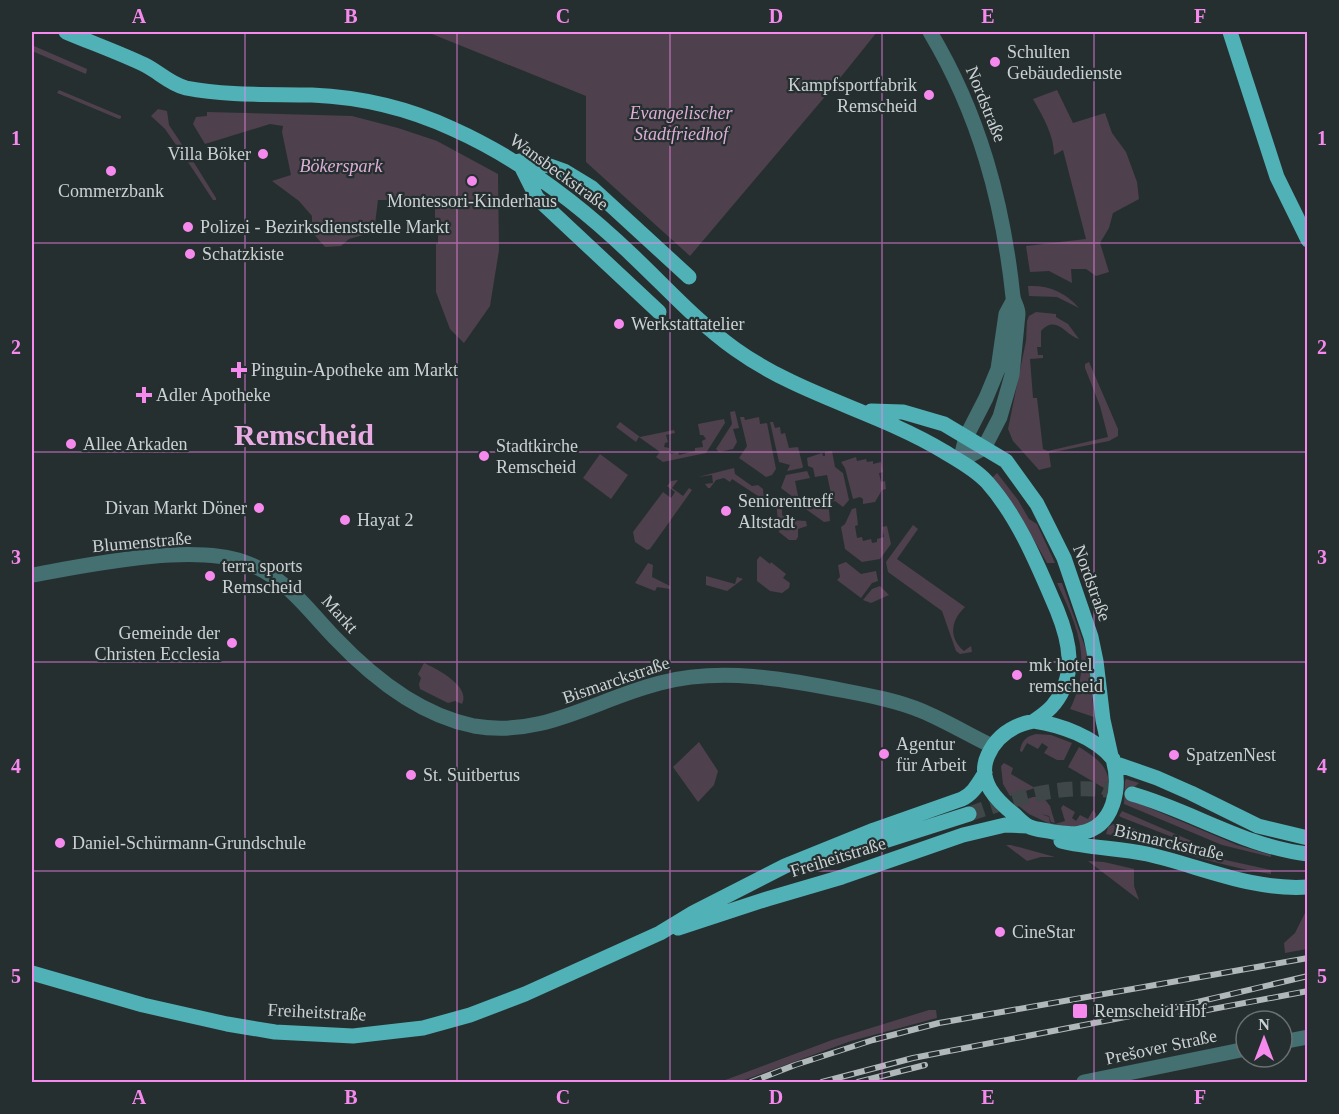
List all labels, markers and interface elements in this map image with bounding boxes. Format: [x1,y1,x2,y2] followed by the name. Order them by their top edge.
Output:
[132,5,147,27] text: A
[344,5,358,27] text: B
[556,5,570,27] text: C
[769,5,783,27] text: D
[981,5,995,27] text: E
[1194,5,1206,27] text: F
[1007,42,1122,83] place label: Schulten Gebäudedienste
[988,55,1002,69] marker: Schulten Gebäudedienste
[962,63,1010,145] street label: Nordstraße
[788,75,917,116] place label: Kampfsportfabrik Remscheid
[922,88,936,102] marker: Kampfsportfabrik Remscheid
[629,103,733,144] park label: Evangelischer Stadtfriedhof
[11,127,21,149] text: 1
[1317,127,1327,149] text: 1
[506,130,612,214] street label: Wansbeckstraße
[168,144,251,164] place label: Villa Böker
[256,147,270,161] marker: Villa Böker
[300,156,383,176] park label: Bökerspark
[104,164,118,178] marker: Commerzbank
[465,174,479,188] marker: Montessori-Kinderhaus
[58,181,164,201] place label: Commerzbank
[387,191,557,211] place label: Montessori-Kinderhaus
[200,217,449,237] place label: Polizei - Bezirksdienststelle Markt
[181,220,195,234] marker: Polizei - Bezirksdienststelle Markt
[202,244,284,264] place label: Schatzkiste
[183,247,197,261] marker: Schatzkiste
[631,314,745,334] place label: Werkstattatelier
[612,317,626,331] marker: Werkstattatelier
[11,336,21,358] text: 2
[1317,336,1327,358] text: 2
[251,360,458,380] place label: Pinguin-Apotheke am Markt
[232,363,246,377] marker: Pinguin-Apotheke am Markt
[156,385,270,405] place label: Adler Apotheke
[137,388,151,402] marker: Adler Apotheke
[234,418,374,451] district label: Remscheid
[83,434,187,454] place label: Allee Arkaden
[496,436,578,477] place label: Stadtkirche Remscheid
[64,437,78,451] marker: Allee Arkaden
[477,449,491,463] marker: Stadtkirche Remscheid
[738,491,833,532] place label: Seniorentreff Altstadt
[105,498,247,518] place label: Divan Markt Döner
[252,501,266,515] marker: Divan Markt Döner
[719,504,733,518] marker: Seniorentreff Altstadt
[357,510,413,530] place label: Hayat 2
[338,513,352,527] marker: Hayat 2
[91,528,193,556] street label: Blumenstraße
[1069,542,1115,624] street label: Nordstraße
[11,546,21,568] text: 3
[1317,546,1327,568] text: 3
[222,556,302,597] place label: terra sports Remscheid
[203,569,217,583] marker: terra sports Remscheid
[318,591,362,637] street label: Markt
[95,623,220,664] place label: Gemeinde der Christen Ecclesia
[225,636,239,650] marker: Gemeinde der Christen Ecclesia
[560,652,672,708] street label: Bismarckstraße
[1029,655,1103,696] place label: mk hotel remscheid
[1010,668,1024,682] marker: mk hotel remscheid
[896,734,966,775] place label: Agentur für Arbeit
[1186,745,1276,765] place label: SpatzenNest
[877,747,891,761] marker: Agentur für Arbeit
[1167,748,1181,762] marker: SpatzenNest
[11,755,21,777] text: 4
[1317,755,1327,777] text: 4
[423,765,520,785] place label: St. Suitbertus
[404,768,418,782] marker: St. Suitbertus
[1112,820,1226,864] street label: Bismarckstraße
[72,833,306,853] place label: Daniel-Schürmann-Grundschule
[788,833,888,881] street label: Freiheitstraße
[53,836,67,850] marker: Daniel-Schürmann-Grundschule
[1012,922,1075,942] place label: CineStar
[993,925,1007,939] marker: CineStar
[11,965,21,987] text: 5
[1317,965,1327,987] text: 5
[267,999,367,1025] street label: Freiheitstraße
[1094,1001,1206,1021] place label: Remscheid Hbf
[1071,1002,1089,1020] marker: Remscheid Hbf
[1234,1009,1294,1069] north arrow
[1258,1016,1270,1033] text: N
[1103,1025,1219,1069] street label: Prešover Straße
[132,1086,147,1108] text: A
[344,1086,358,1108] text: B
[556,1086,570,1108] text: C
[769,1086,783,1108] text: D
[981,1086,995,1108] text: E
[1194,1086,1206,1108] text: F

